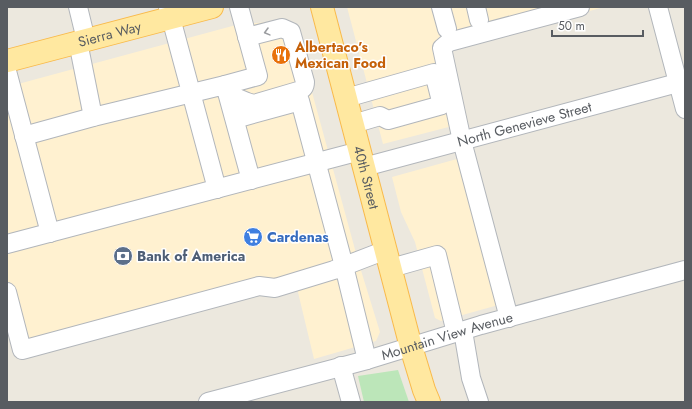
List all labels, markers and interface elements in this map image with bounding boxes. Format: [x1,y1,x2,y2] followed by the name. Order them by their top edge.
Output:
[552,12,643,38] scale bar
[76,16,144,52] street label: Sierra Way
[558,17,585,35] text: 50 m
[263,27,270,36] one-way arrow
[294,37,386,73] place label: Albertaco’s Mexican Food
[270,44,292,66] restaurant icon: Albertaco’s Mexican Food
[455,96,594,152] street label: North Genevieve Street
[349,143,385,212] street label: 40th Street
[242,226,264,248] supermarket icon: Cardenas
[267,227,329,247] place label: Cardenas
[112,245,134,267] bank icon: Bank of America
[137,246,245,266] place label: Bank of America
[379,307,515,365] street label: Mountain View Avenue

